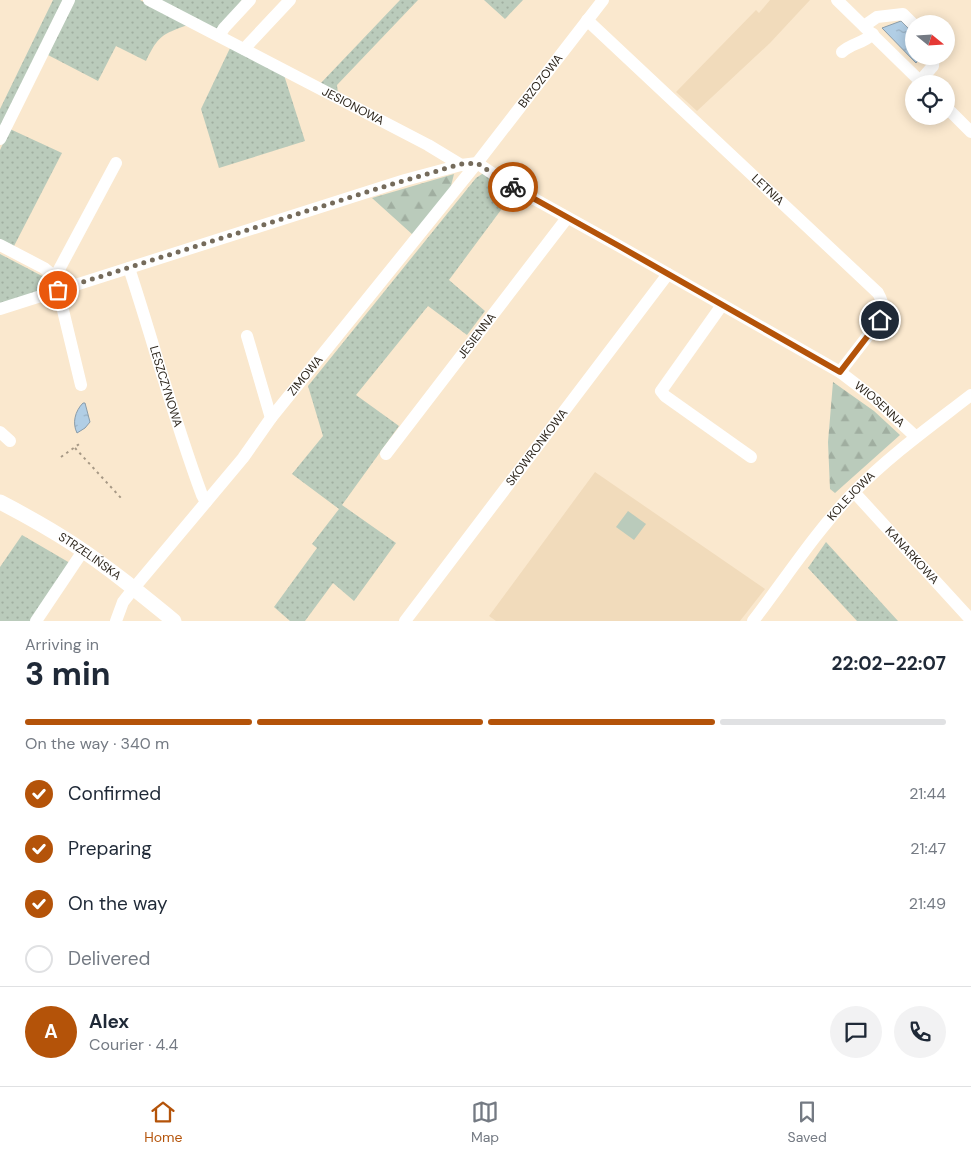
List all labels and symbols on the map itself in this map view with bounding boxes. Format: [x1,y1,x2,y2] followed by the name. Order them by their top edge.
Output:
[905,15,955,65] north arrow
[515,51,566,111] street label: BRZOZOWA
[319,83,387,129] street label: JESIONOWA
[488,162,538,212] courier
[748,171,788,209] street label: LETNIA
[37,269,79,311] pin
[859,299,901,341] pin
[454,309,499,362] street label: JESIENNA
[146,344,186,429] street label: LESZCZYNOWA
[284,352,326,399] street label: ZIMOWA
[851,378,908,431] street label: WIOSENNA
[502,405,571,489] street label: SKOWRONKOWA
[824,468,878,524] street label: KOLEJOWA
[882,523,942,588] street label: KANARKOWA
[55,529,125,584] street label: STRZELIŃSKA

